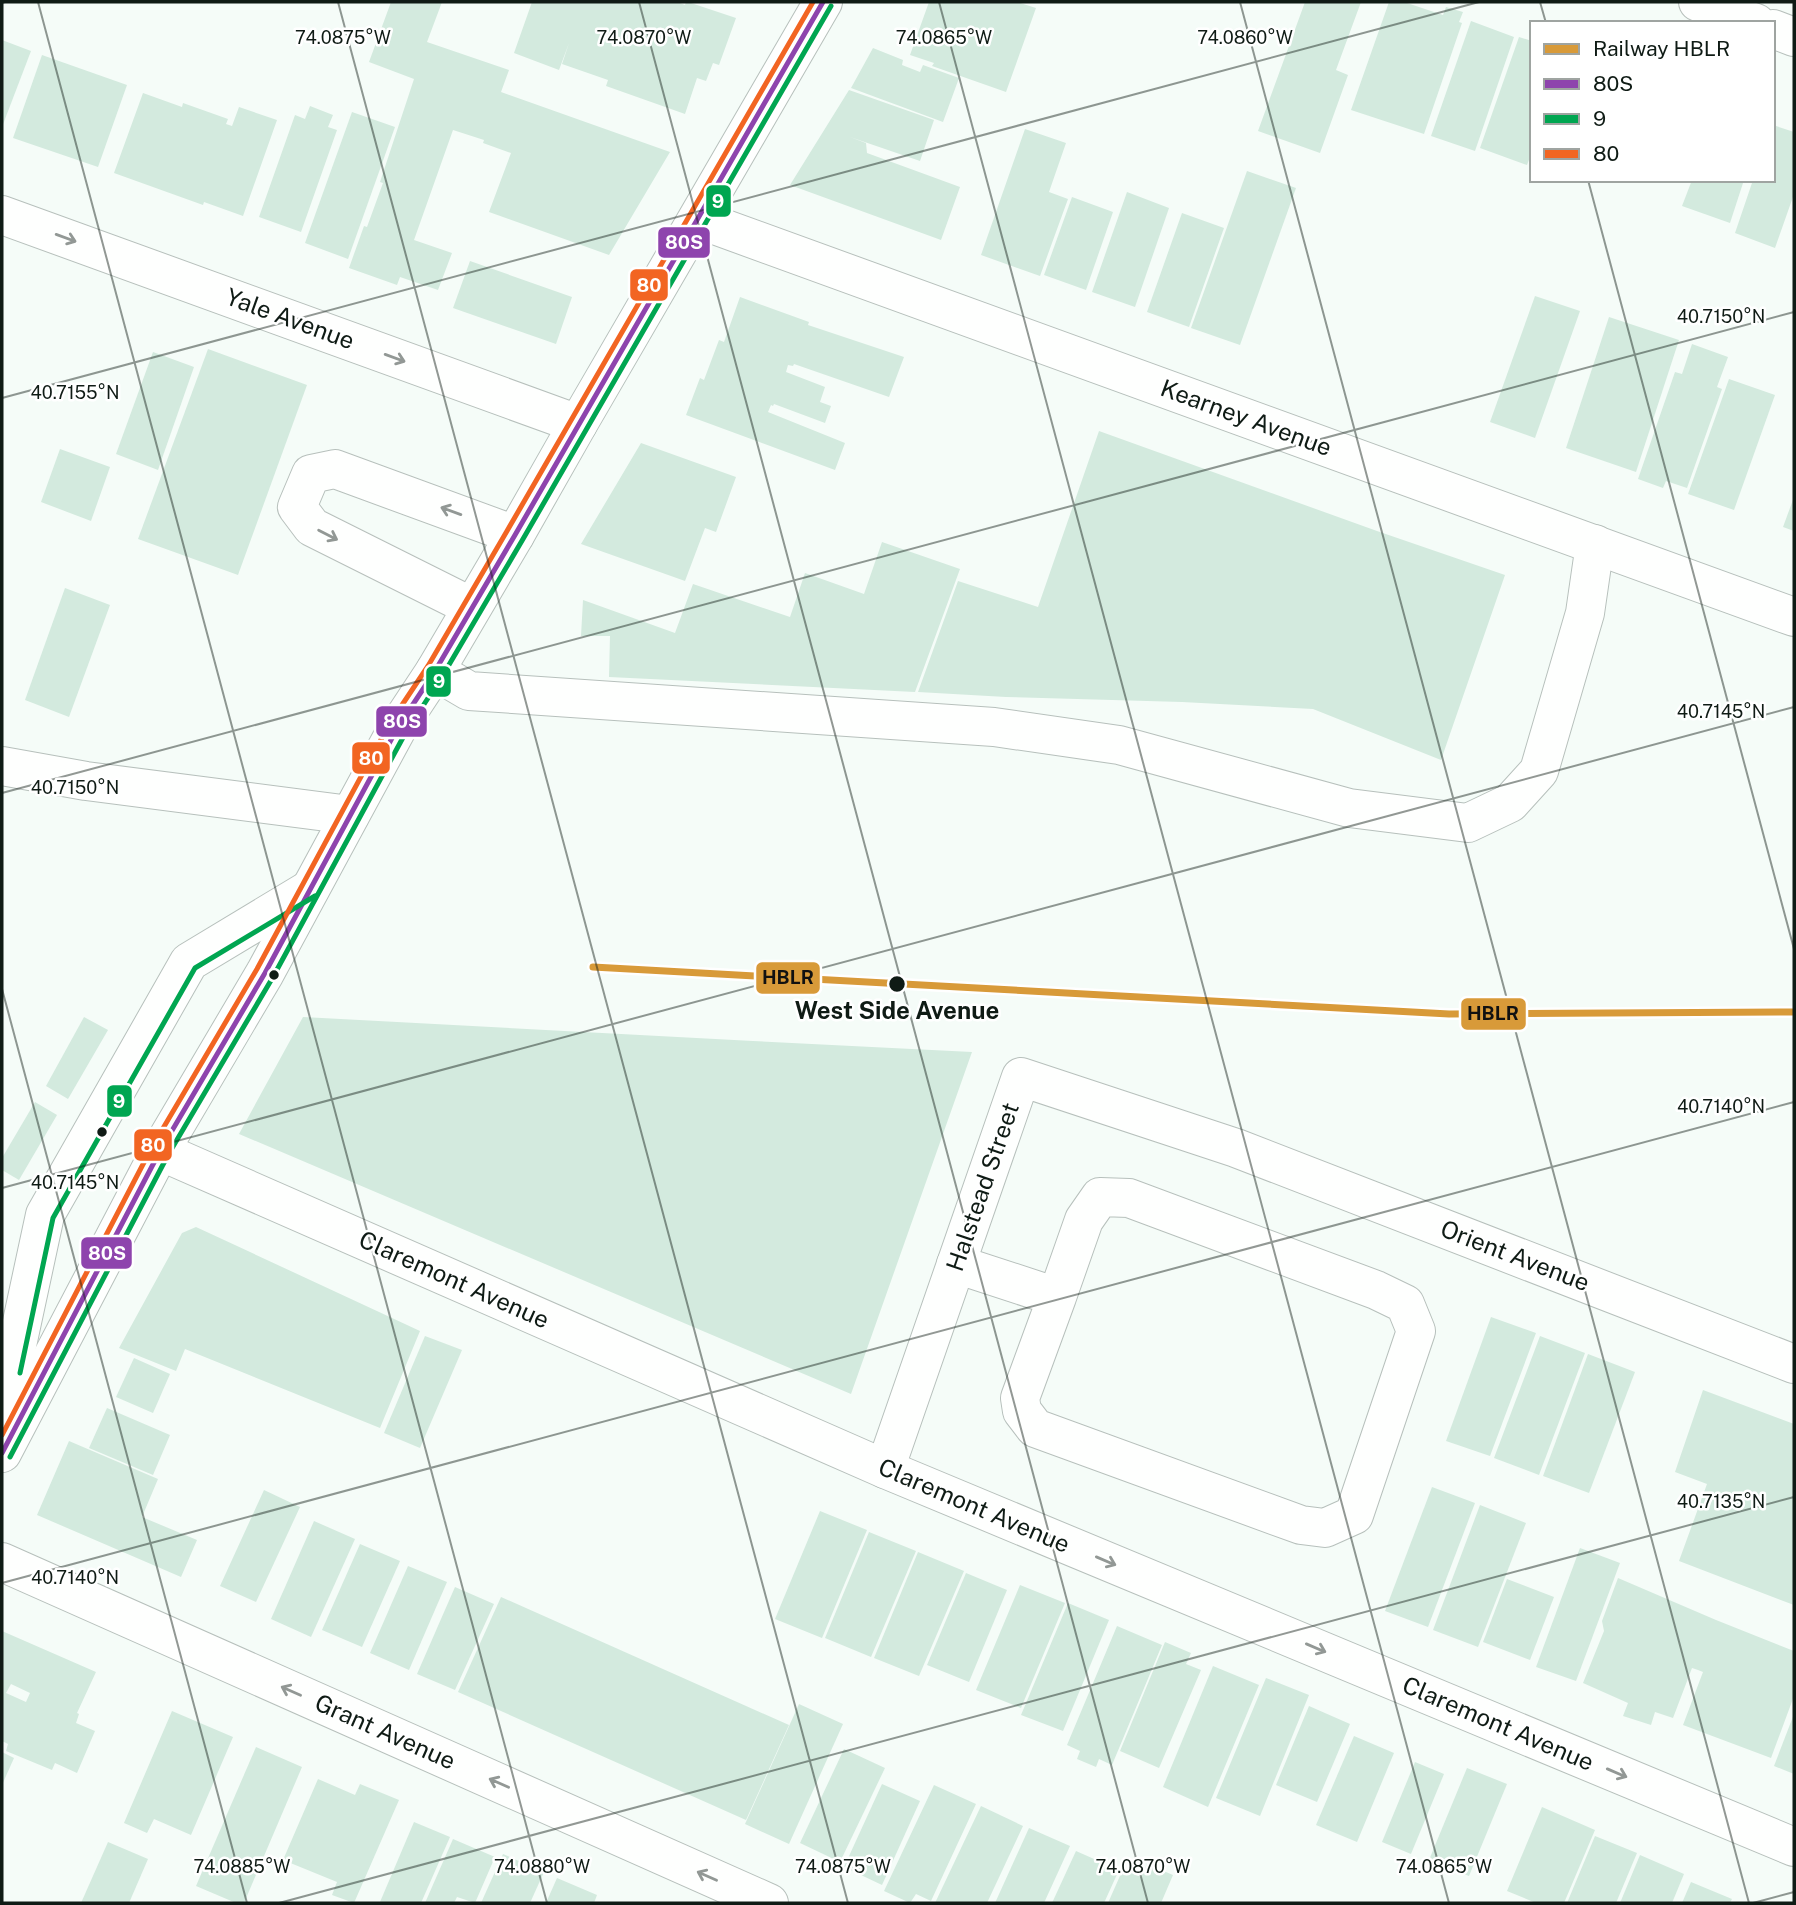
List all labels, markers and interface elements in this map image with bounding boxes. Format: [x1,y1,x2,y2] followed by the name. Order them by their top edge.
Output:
[1530,21,1775,182] legend
[295,27,391,48] text: 74.0875°W
[597,27,691,48] text: 74.0870°W
[896,27,992,48] text: 74.0865°W
[1197,27,1293,48] text: 74.0860°W
[1593,36,1730,61] text: Railway HBLR
[1593,71,1633,96] text: 80S
[1593,106,1606,131] text: 9
[1593,141,1619,166] text: 80
[705,184,732,218] line badge: 9
[712,190,724,212] text: 9
[657,226,711,259] line badge: 80S
[665,231,703,253] text: 80S
[54,233,76,245] one-way arrow
[629,268,669,302] line badge: 80
[637,274,661,296] text: 80
[222,282,358,354] street label: Yale Avenue
[1677,306,1765,327] text: 40.7150°N
[383,353,405,365] one-way arrow
[1157,373,1336,461] street label: Kearney Avenue
[31,382,119,403] text: 40.7155°N
[441,504,463,517] one-way arrow
[317,529,338,543] one-way arrow
[425,665,452,698] line badge: 9
[433,670,445,692] text: 9
[1677,701,1765,722] text: 40.7145°N
[375,705,428,738] line badge: 80S
[383,710,421,732] text: 80S
[351,741,391,775] line badge: 80
[359,747,383,769] text: 80
[31,777,119,798] text: 40.7150°N
[755,961,821,995] line badge: HBLR
[762,966,814,988] text: HBLR
[267,968,281,982] unlabelled marker
[887,974,907,994] marker: West Side Avenue
[795,996,999,1024] place label: West Side Avenue
[1460,997,1527,1031] line badge: HBLR
[1467,1002,1519,1024] text: HBLR
[106,1084,133,1118] line badge: 9
[113,1090,125,1112] text: 9
[1677,1096,1765,1117] text: 40.7140°N
[940,1099,1024,1275] street label: Halstead Street
[95,1125,109,1139] unlabelled marker
[133,1128,173,1162] line badge: 80
[141,1134,165,1156] text: 80
[31,1172,119,1193] text: 40.7145°N
[1437,1214,1594,1296] street label: Orient Avenue
[355,1225,554,1334] street label: Claremont Avenue
[80,1236,133,1270] line badge: 80S
[88,1242,126,1264] text: 80S
[875,1452,1074,1558] street label: Claremont Avenue
[1677,1491,1765,1512] text: 40.7135°N
[1095,1555,1116,1568] one-way arrow
[31,1567,119,1588] text: 40.7140°N
[1305,1643,1327,1656] one-way arrow
[1399,1670,1598,1776] street label: Claremont Avenue
[281,1683,302,1696] one-way arrow
[311,1688,460,1775] street label: Grant Avenue
[1606,1767,1627,1780] one-way arrow
[489,1776,510,1789] one-way arrow
[194,1856,290,1877] text: 74.0885°W
[494,1856,590,1877] text: 74.0880°W
[795,1856,891,1877] text: 74.0875°W
[1096,1856,1190,1877] text: 74.0870°W
[1396,1856,1492,1877] text: 74.0865°W
[697,1868,718,1881] one-way arrow

